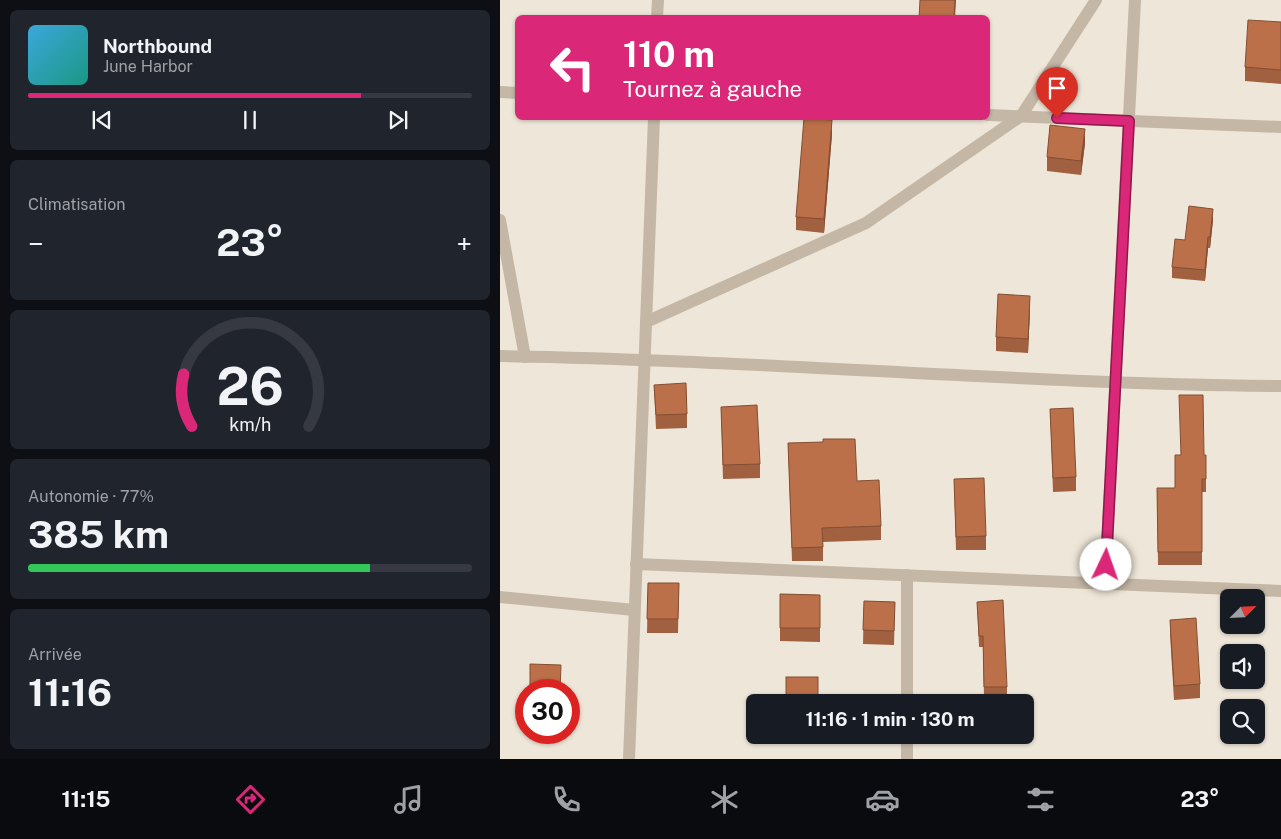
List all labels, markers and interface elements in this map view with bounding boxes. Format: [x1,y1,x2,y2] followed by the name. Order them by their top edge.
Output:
[623,34,715,75] text: 110 m
[103,35,212,57] text: Northbound
[540,35,605,100] icon: left
[103,57,193,76] text: June Harbor
[1036,67,1078,118] pin
[1043,74,1071,102] icon: arrive
[623,76,802,102] text: Tournez à gauche
[88,106,116,134] icon: previous
[236,106,264,134] icon: pause
[384,106,412,134] icon: next
[28,195,125,214] text: Climatisation
[216,220,284,265] text: 23°
[28,227,44,260] text: −
[456,227,472,260] text: +
[216,356,284,417] text: 26
[229,414,271,435] text: km/h
[28,487,154,506] text: Autonomie · 77%
[28,512,169,557] text: 385 km
[1079,538,1131,590] position arrow
[1220,589,1265,634] north arrow
[1220,589,1265,744] map controls
[1220,644,1265,689] button: sound
[28,645,82,664] text: Arrivée
[28,670,112,715] text: 11:16
[515,679,580,744] speed limit sign: 30
[1220,699,1265,744] button: search
[805,708,975,730] text: 11:16 · 1 min · 130 m
[233,782,268,817] icon: directions
[391,782,426,817] icon: music
[549,782,584,817] icon: phone
[707,782,742,817] icon: climate
[865,782,900,817] icon: car
[1023,782,1058,817] icon: filters
[61,786,110,812] text: 11:15
[1180,786,1220,812] text: 23°

